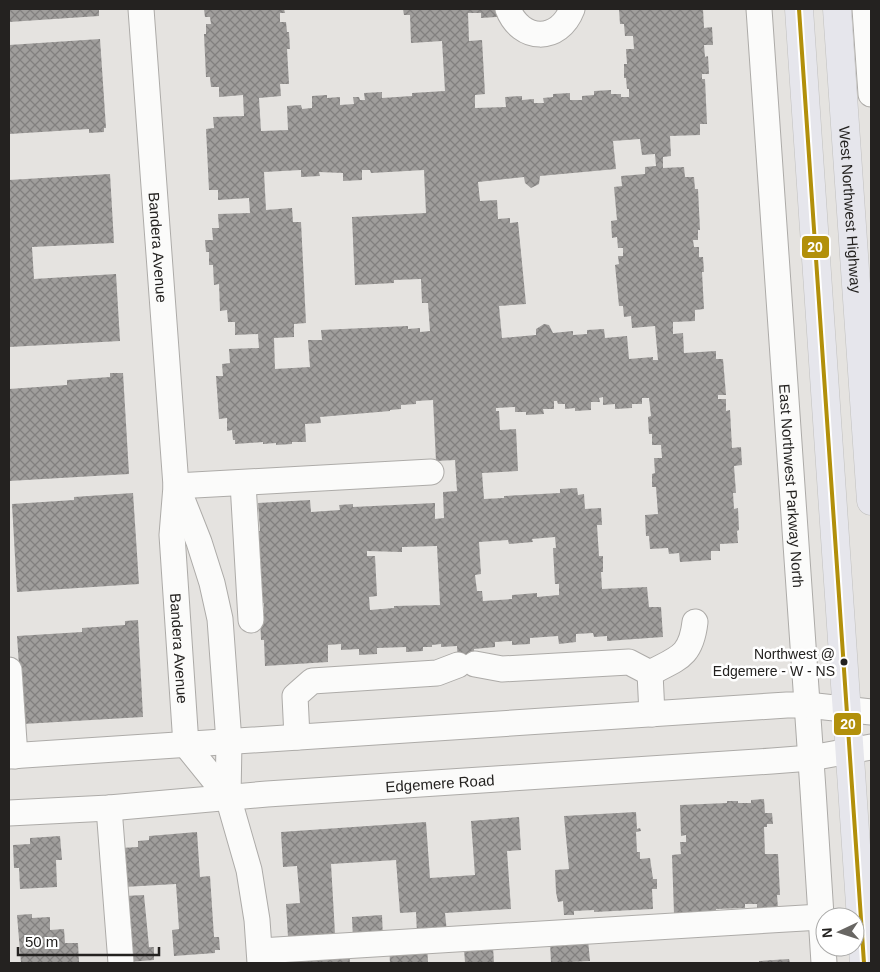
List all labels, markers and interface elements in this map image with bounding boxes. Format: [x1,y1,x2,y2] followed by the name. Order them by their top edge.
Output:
[837,125,865,294] street label: West Northwest Highway
[146,192,171,303] street label: Bandera Avenue
[801,235,830,259] line badge: 20
[807,239,823,255] text: 20
[776,383,807,588] street label: East Northwest Parkway North
[167,593,192,704] street label: Bandera Avenue
[713,646,835,679] place label: Northwest @ Edgemere - W - NS
[839,657,849,667] marker: Northwest @ Edgemere - W - NS
[833,712,862,736] line badge: 20
[840,716,856,732] text: 20
[385,771,495,795] street label: Edgemere Road
[815,907,865,957] north arrow
[18,924,159,956] scale bar
[819,927,835,939] text: N
[25,933,58,950] text: 50 m

